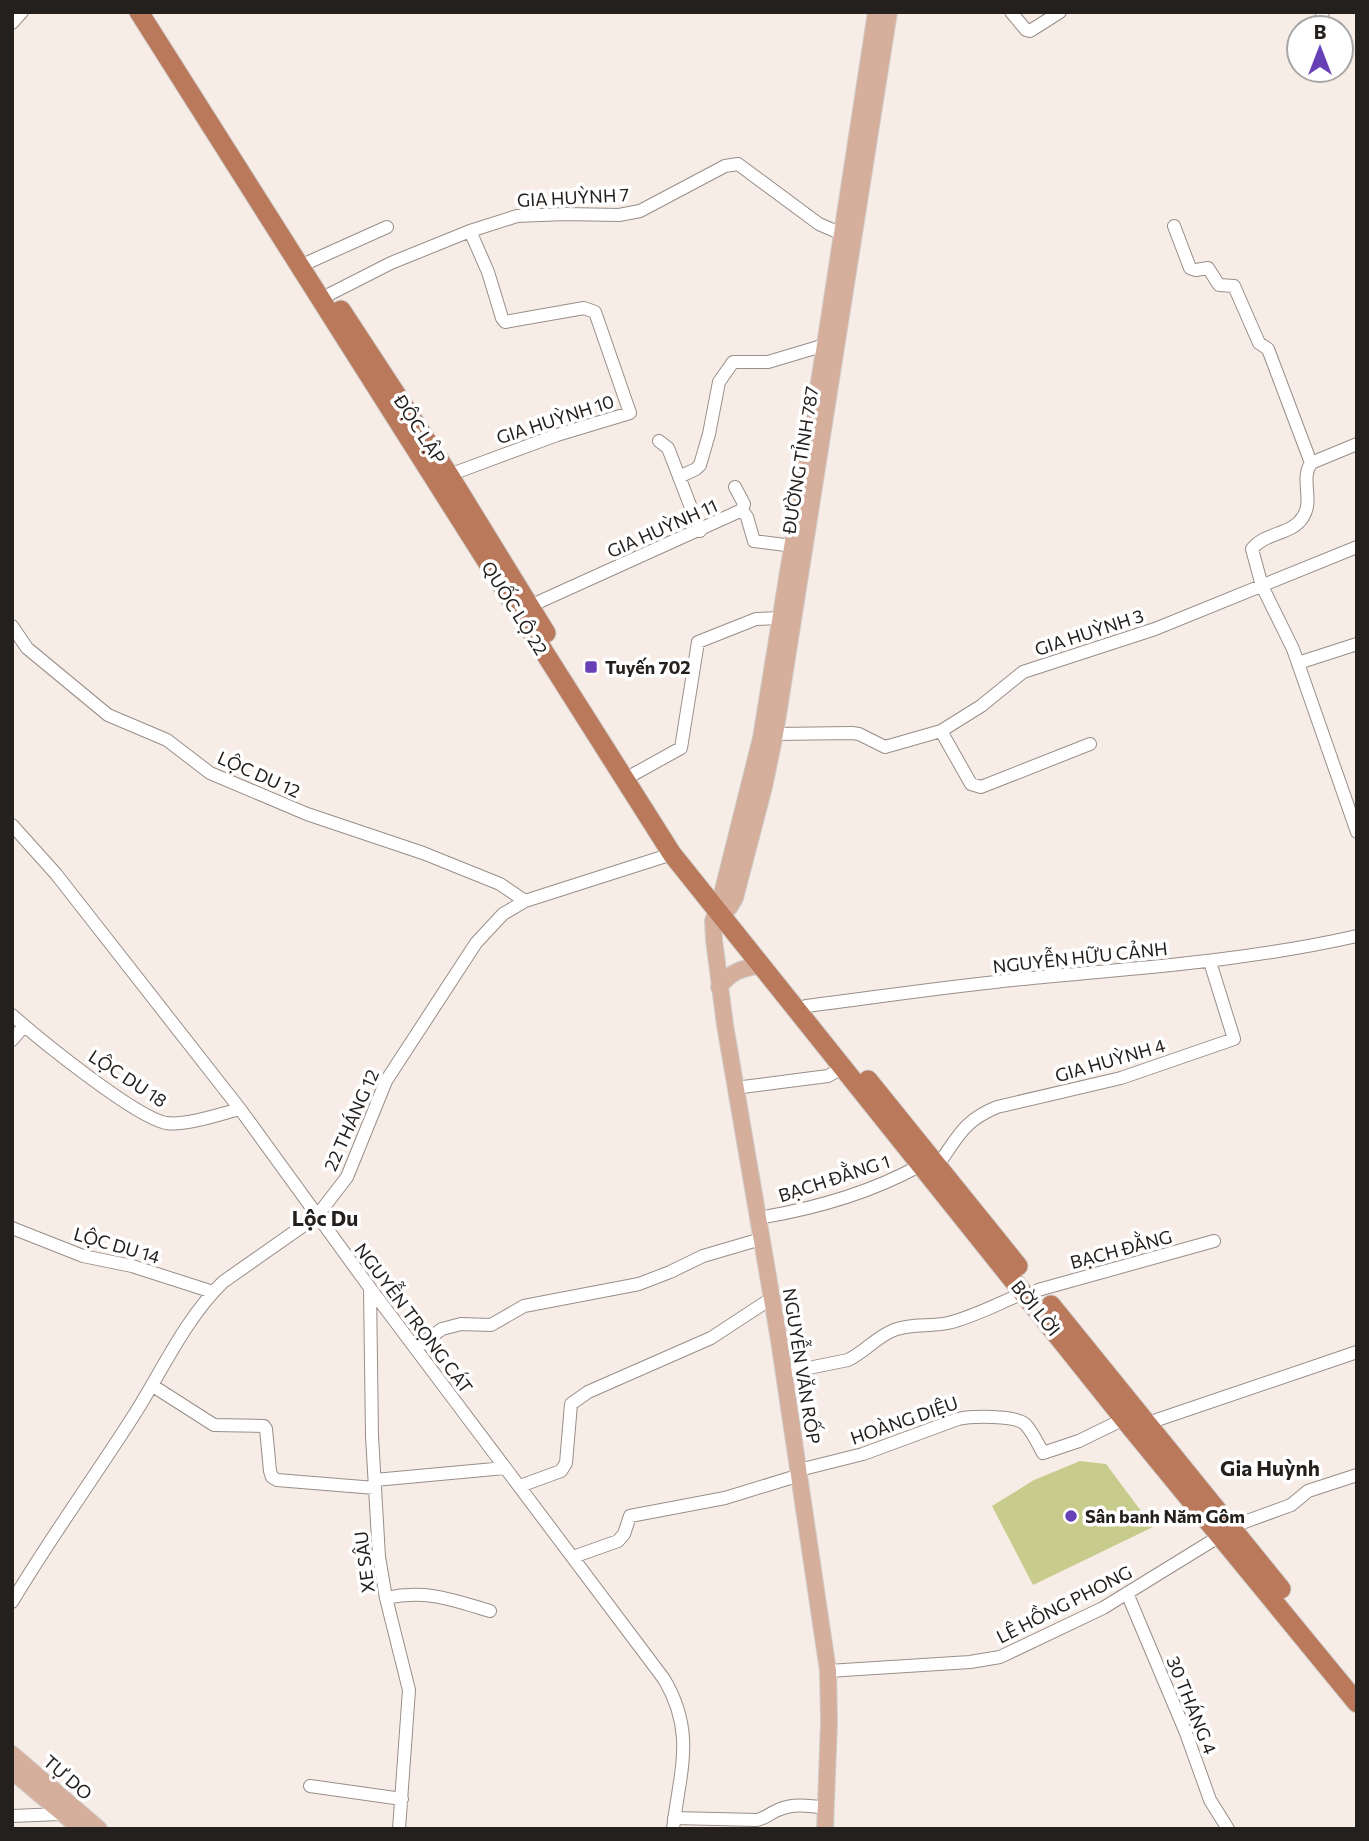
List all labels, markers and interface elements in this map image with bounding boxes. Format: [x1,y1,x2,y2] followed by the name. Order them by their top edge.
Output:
[1285,14,1355,84] north arrow
[1314,20,1326,43] text: B
[516,183,630,211] street label: GIA HUỲNH 7
[777,385,823,536] street label: ĐƯỜNG TỈNH 787
[389,390,450,468] street label: ĐỘC LẬP
[493,390,617,448] street label: GIA HUỲNH 10
[603,494,721,562] street label: GIA HUỲNH 11
[477,556,554,659] street label: QUỐC LỘ 22
[1032,604,1146,660] street label: GIA HUỲNH 3
[605,656,690,678] place label: Tuyến 702
[583,659,599,675] marker: Tuyến 702
[214,746,304,802] street label: LỘC DU 12
[991,935,1169,977] street label: NGUYỄN HỮU CẢNH
[1052,1034,1168,1086] street label: GIA HUỲNH 4
[85,1045,171,1111] street label: LỘC DU 18
[319,1066,383,1174] street label: 22 THÁNG 12
[775,1148,892,1206] street label: BẠCH ĐẰNG 1
[292,1205,358,1231] district label: Lộc Du
[71,1222,163,1268] street label: LỘC DU 14
[1067,1223,1174,1273] street label: BẠCH ĐẰNG
[350,1237,479,1397] street label: NGUYỄN TRỌNG CÁT
[1007,1276,1065,1340] street label: BỜI LỜI
[779,1286,827,1446] street label: NGUYỄN VĂN RỐP
[847,1391,961,1449] street label: HOÀNG DIỆU
[1220,1455,1320,1480] district label: Gia Huỳnh
[1085,1505,1245,1527] place label: Sân banh Năm Gôm
[1063,1508,1079,1524] marker: Sân banh Năm Gôm
[349,1530,379,1594] street label: XE SÂU
[992,1559,1135,1648] street label: LÊ HỒNG PHONG
[1162,1653,1222,1757] street label: 30 THÁNG 4
[39,1750,97,1804] street label: TỰ DO

